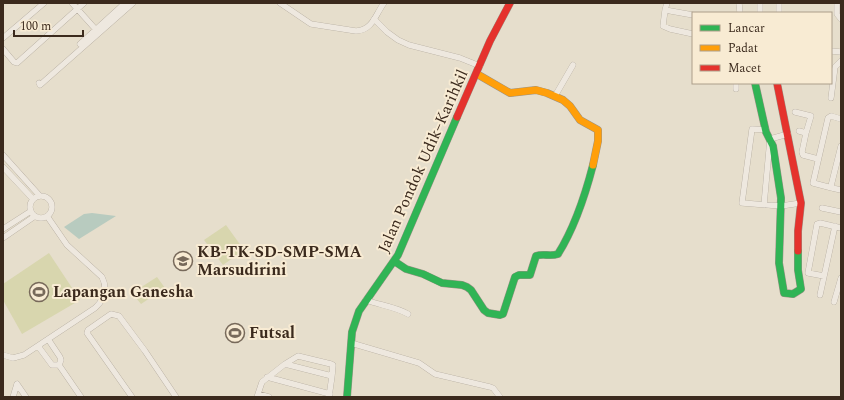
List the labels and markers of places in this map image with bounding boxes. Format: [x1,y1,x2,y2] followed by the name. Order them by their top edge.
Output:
[197,240,363,282] place label: KB-TK-SD-SMP-SMA Marsudirini
[172,250,194,272] school or university icon: KB-TK-SD-SMP-SMA Marsudirini
[53,280,194,304] place label: Lapangan Ganesha
[28,281,50,303] sports icon: Lapangan Ganesha
[249,321,295,345] place label: Futsal
[224,322,246,344] sports icon: Futsal

